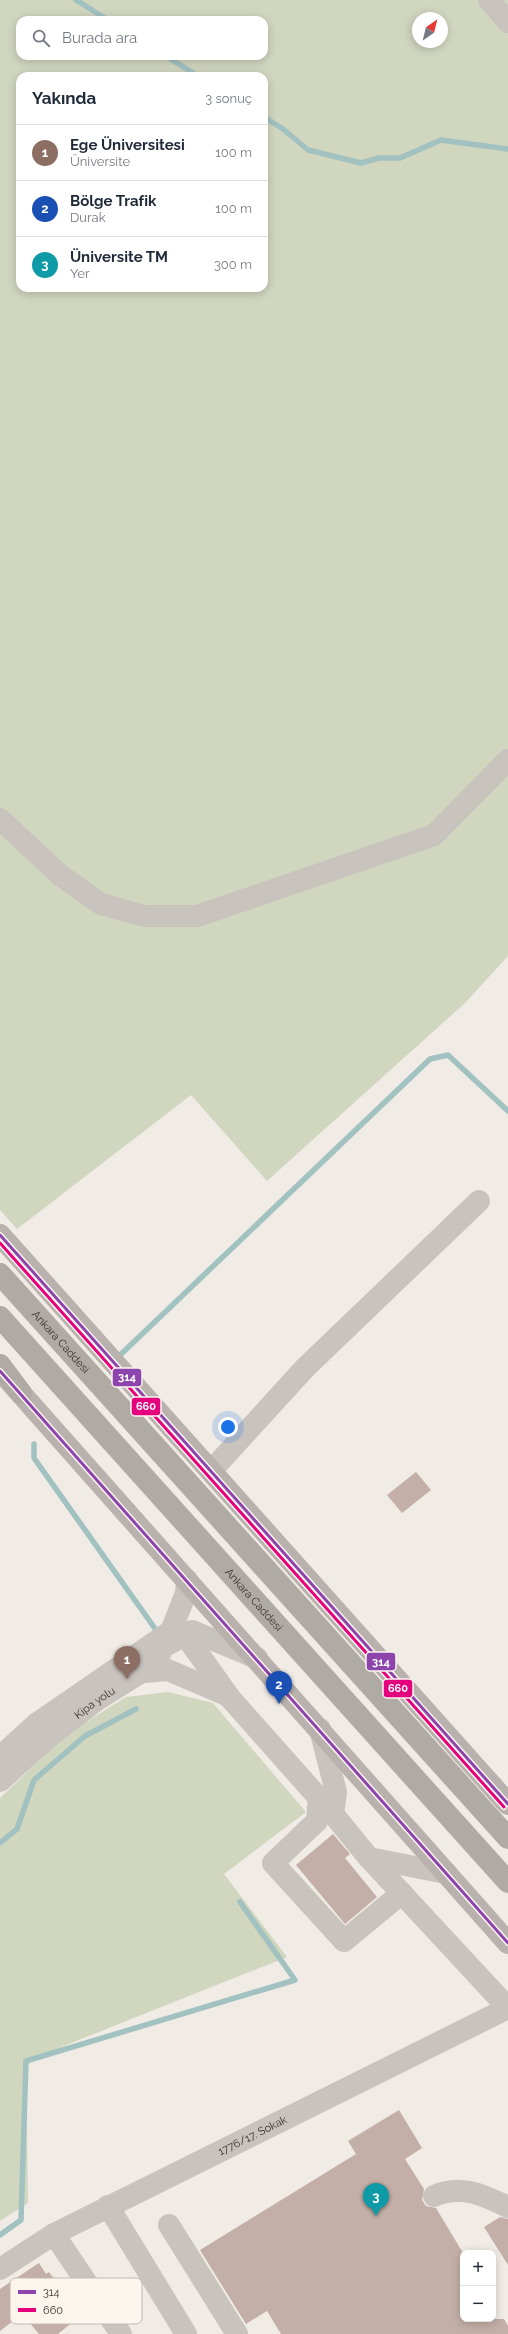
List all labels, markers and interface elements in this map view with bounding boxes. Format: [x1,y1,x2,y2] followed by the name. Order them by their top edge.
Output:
[412,12,448,48] north arrow
[16,16,268,60] search box
[30,27,52,49] icon: search
[62,29,137,47] text: Burada ara
[32,88,96,108] text: Yakında
[205,91,252,106] text: 3 sonuç
[70,136,185,154] text: Ege Üniversitesi
[42,145,48,160] text: 1
[215,145,252,160] text: 100 m
[70,154,130,169] text: Üniversite
[70,192,156,210] text: Bölge Trafik
[41,201,49,216] text: 2
[215,201,252,216] text: 100 m
[70,210,106,225] text: Durak
[70,248,168,266] text: Üniversite TM
[41,257,49,272] text: 3
[214,257,252,272] text: 300 m
[70,266,89,281] text: Yer
[29,1308,92,1376] street label: Ankara Caddesi
[112,1368,142,1387] line badge: 314
[118,1371,136,1384] text: 314
[131,1397,161,1416] line badge: 660
[136,1400,156,1413] text: 660
[218,1417,238,1437] your location
[223,1566,286,1634] street label: Ankara Caddesi
[114,1646,140,1679] pin: 1
[366,1652,396,1671] line badge: 314
[372,1656,390,1669] text: 314
[266,1671,292,1704] pin: 2
[383,1679,413,1698] line badge: 660
[388,1682,408,1695] text: 660
[72,1684,117,1721] street label: Kipa yolu
[216,2113,289,2158] street label: 1776/17. Sokak
[363,2183,389,2216] pin: 3
[460,2250,496,2322] map controls
[460,2250,496,2286] button: +
[10,2278,142,2324] legend
[43,2286,60,2299] text: 314
[460,2286,496,2322] button: −
[43,2304,63,2317] text: 660

